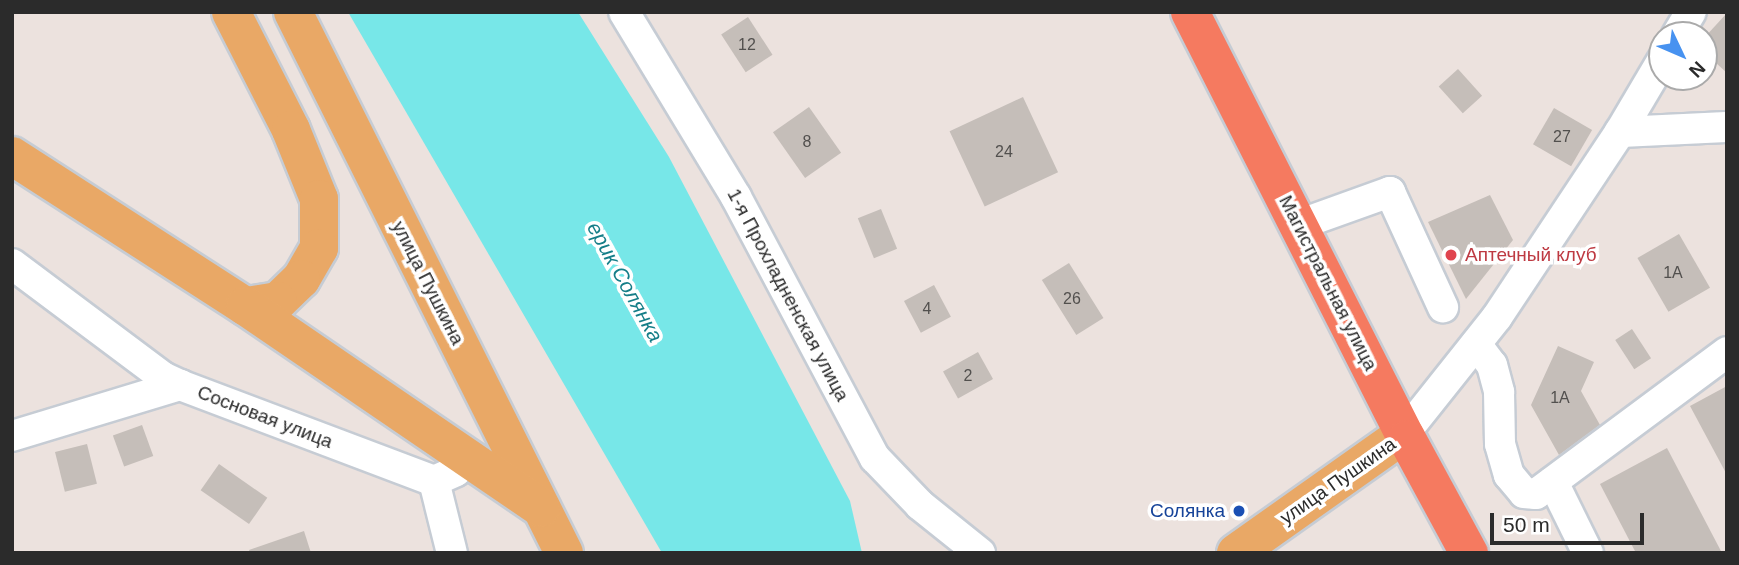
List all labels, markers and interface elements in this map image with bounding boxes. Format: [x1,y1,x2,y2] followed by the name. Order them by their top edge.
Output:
[1648,21,1718,91] north arrow
[738,35,756,55] house number: 12
[1685,57,1709,82] text: N
[1553,127,1571,147] house number: 27
[803,132,811,152] house number: 8
[995,142,1013,162] house number: 24
[722,185,854,405] street label: 1-я Прохладненская улица
[1274,192,1382,374] street label: Магистральная улица
[387,217,469,349] street label: улица Пушкина
[582,218,668,346] water label: ерик Солянка
[1465,244,1597,266] place label: Аптечный клуб
[1443,247,1459,263] marker: Аптечный клуб
[1663,263,1683,283] house number: 1А
[1063,289,1081,309] house number: 26
[923,299,931,319] house number: 4
[964,366,972,386] house number: 2
[194,381,336,453] street label: Сосновая улица
[1550,388,1570,408] house number: 1А
[1276,433,1400,529] street label: улица Пушкина
[1494,498,1648,542] scale bar
[1150,500,1225,522] place label: Солянка
[1231,503,1247,519] marker: Солянка
[1503,513,1550,536] text: 50 m

